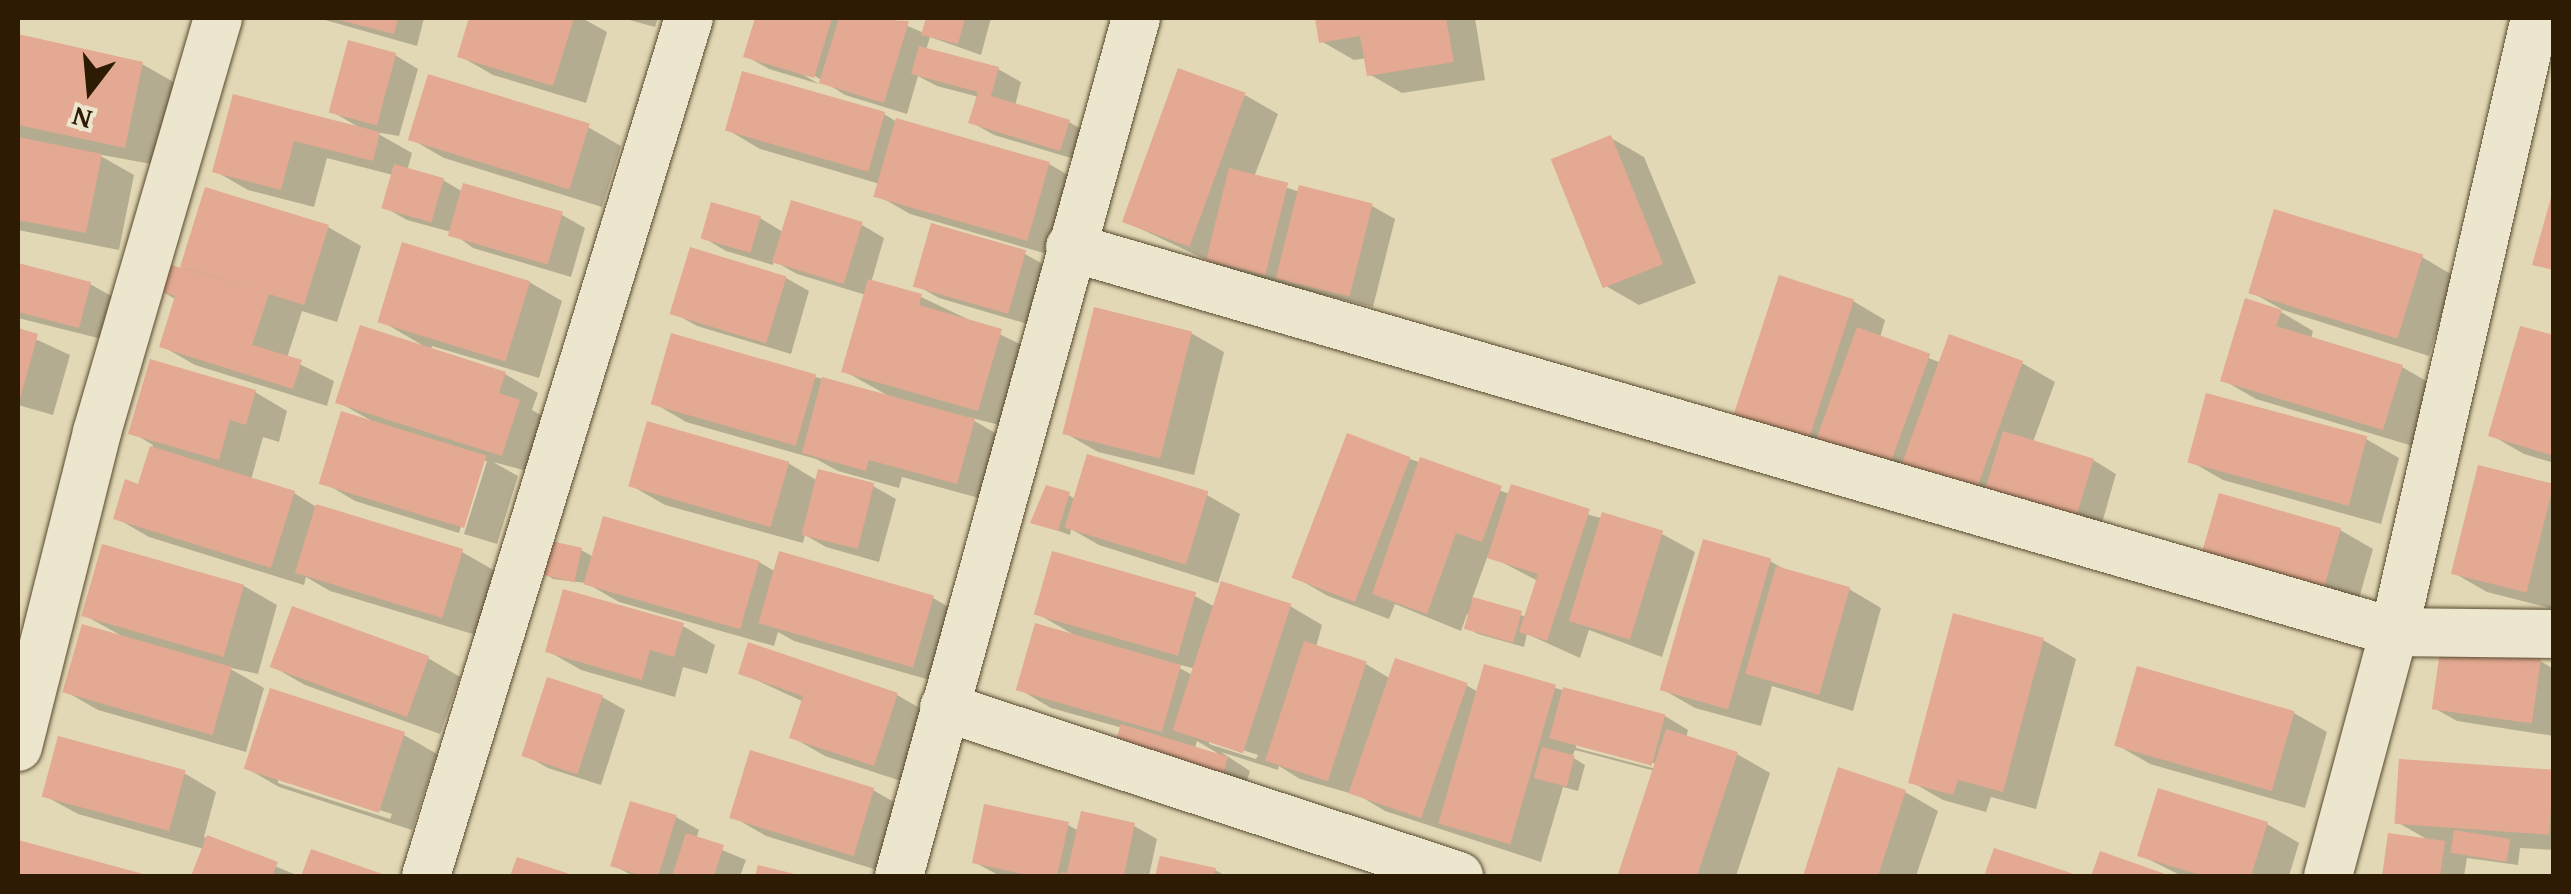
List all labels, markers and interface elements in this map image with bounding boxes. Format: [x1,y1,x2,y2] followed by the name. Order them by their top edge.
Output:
[40,40,140,140] north arrow
[67,97,96,142] text: N

